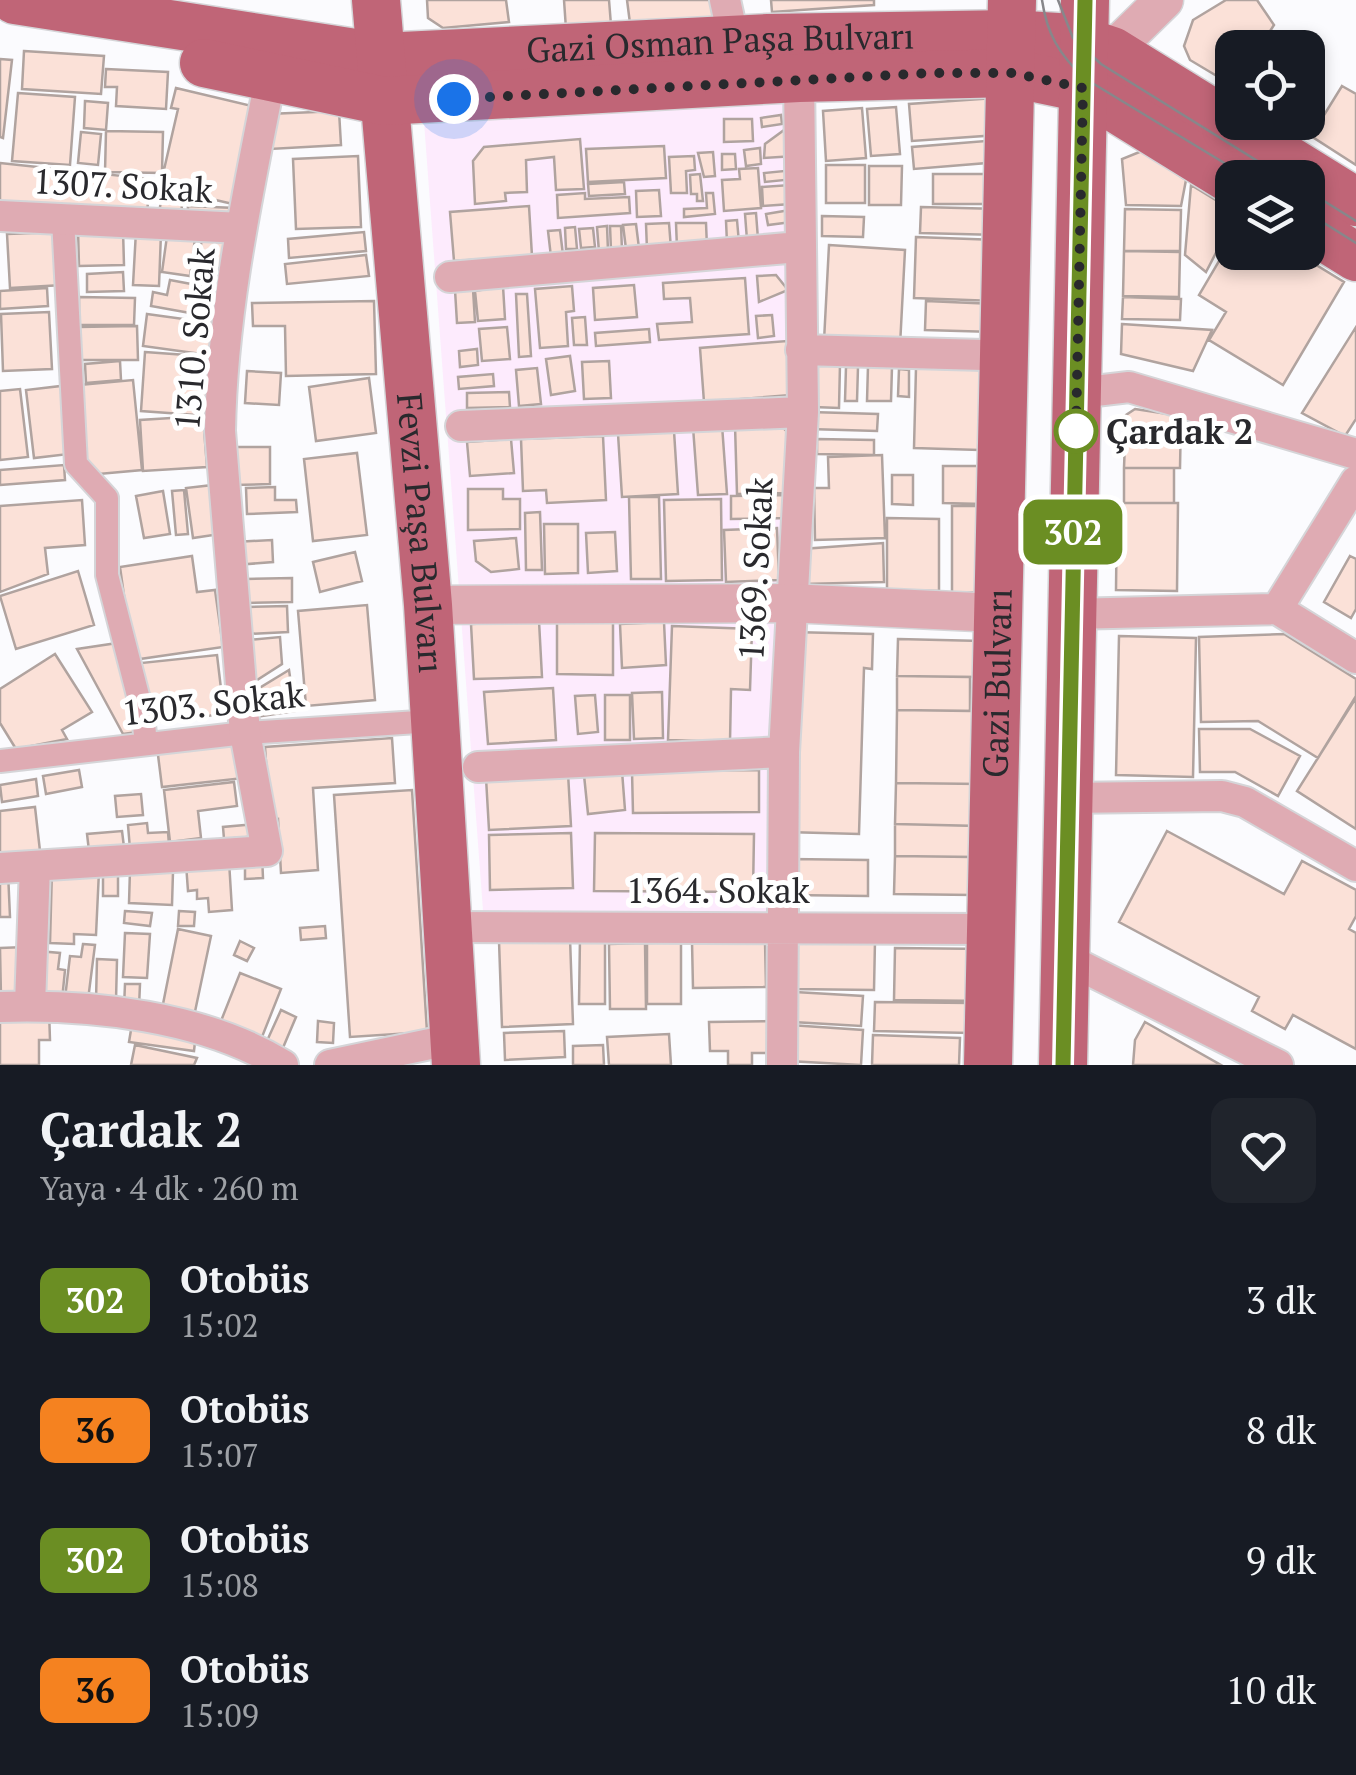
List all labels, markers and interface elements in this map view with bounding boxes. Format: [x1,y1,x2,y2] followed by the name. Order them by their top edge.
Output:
[525,13,915,73] street label: Gazi Osman Paşa Bulvarı
[1215,30,1325,270] map controls
[1215,30,1325,140] button: locate
[429,74,479,124] your location
[32,157,215,213] street label: 1307. Sokak
[1215,160,1325,270] button: layers
[163,245,225,432] street label: 1310. Sokak
[387,391,455,675] street label: Fevzi Paşa Bulvarı
[1106,408,1254,454] place label: Çardak 2
[1055,410,1097,452] marker: Çardak 2
[727,475,783,662] street label: 1369. Sokak
[1016,500,1130,564] line badge: 302
[1043,509,1103,555] text: 302
[971,588,1022,778] street label: Gazi Bulvarı
[119,670,308,735] street label: 1303. Sokak
[626,867,811,913] street label: 1364. Sokak
[40,1097,242,1161] text: Çardak 2
[1211,1098,1316,1203] button: heart
[40,1167,299,1209] text: Yaya · 4 dk · 260 m
[180,1254,310,1304] text: Otobüs
[1246,1275,1316,1325] text: 3 dk
[65,1277,125,1323] text: 302
[180,1304,259,1346] text: 15:02
[180,1384,310,1434] text: Otobüs
[1246,1405,1316,1455] text: 8 dk
[75,1407,115,1453] text: 36
[180,1434,259,1476] text: 15:07
[180,1514,310,1564] text: Otobüs
[1246,1535,1316,1585] text: 9 dk
[65,1537,125,1583] text: 302
[180,1564,259,1606] text: 15:08
[180,1644,310,1694] text: Otobüs
[1226,1665,1316,1715] text: 10 dk
[75,1667,115,1713] text: 36
[180,1694,259,1736] text: 15:09

